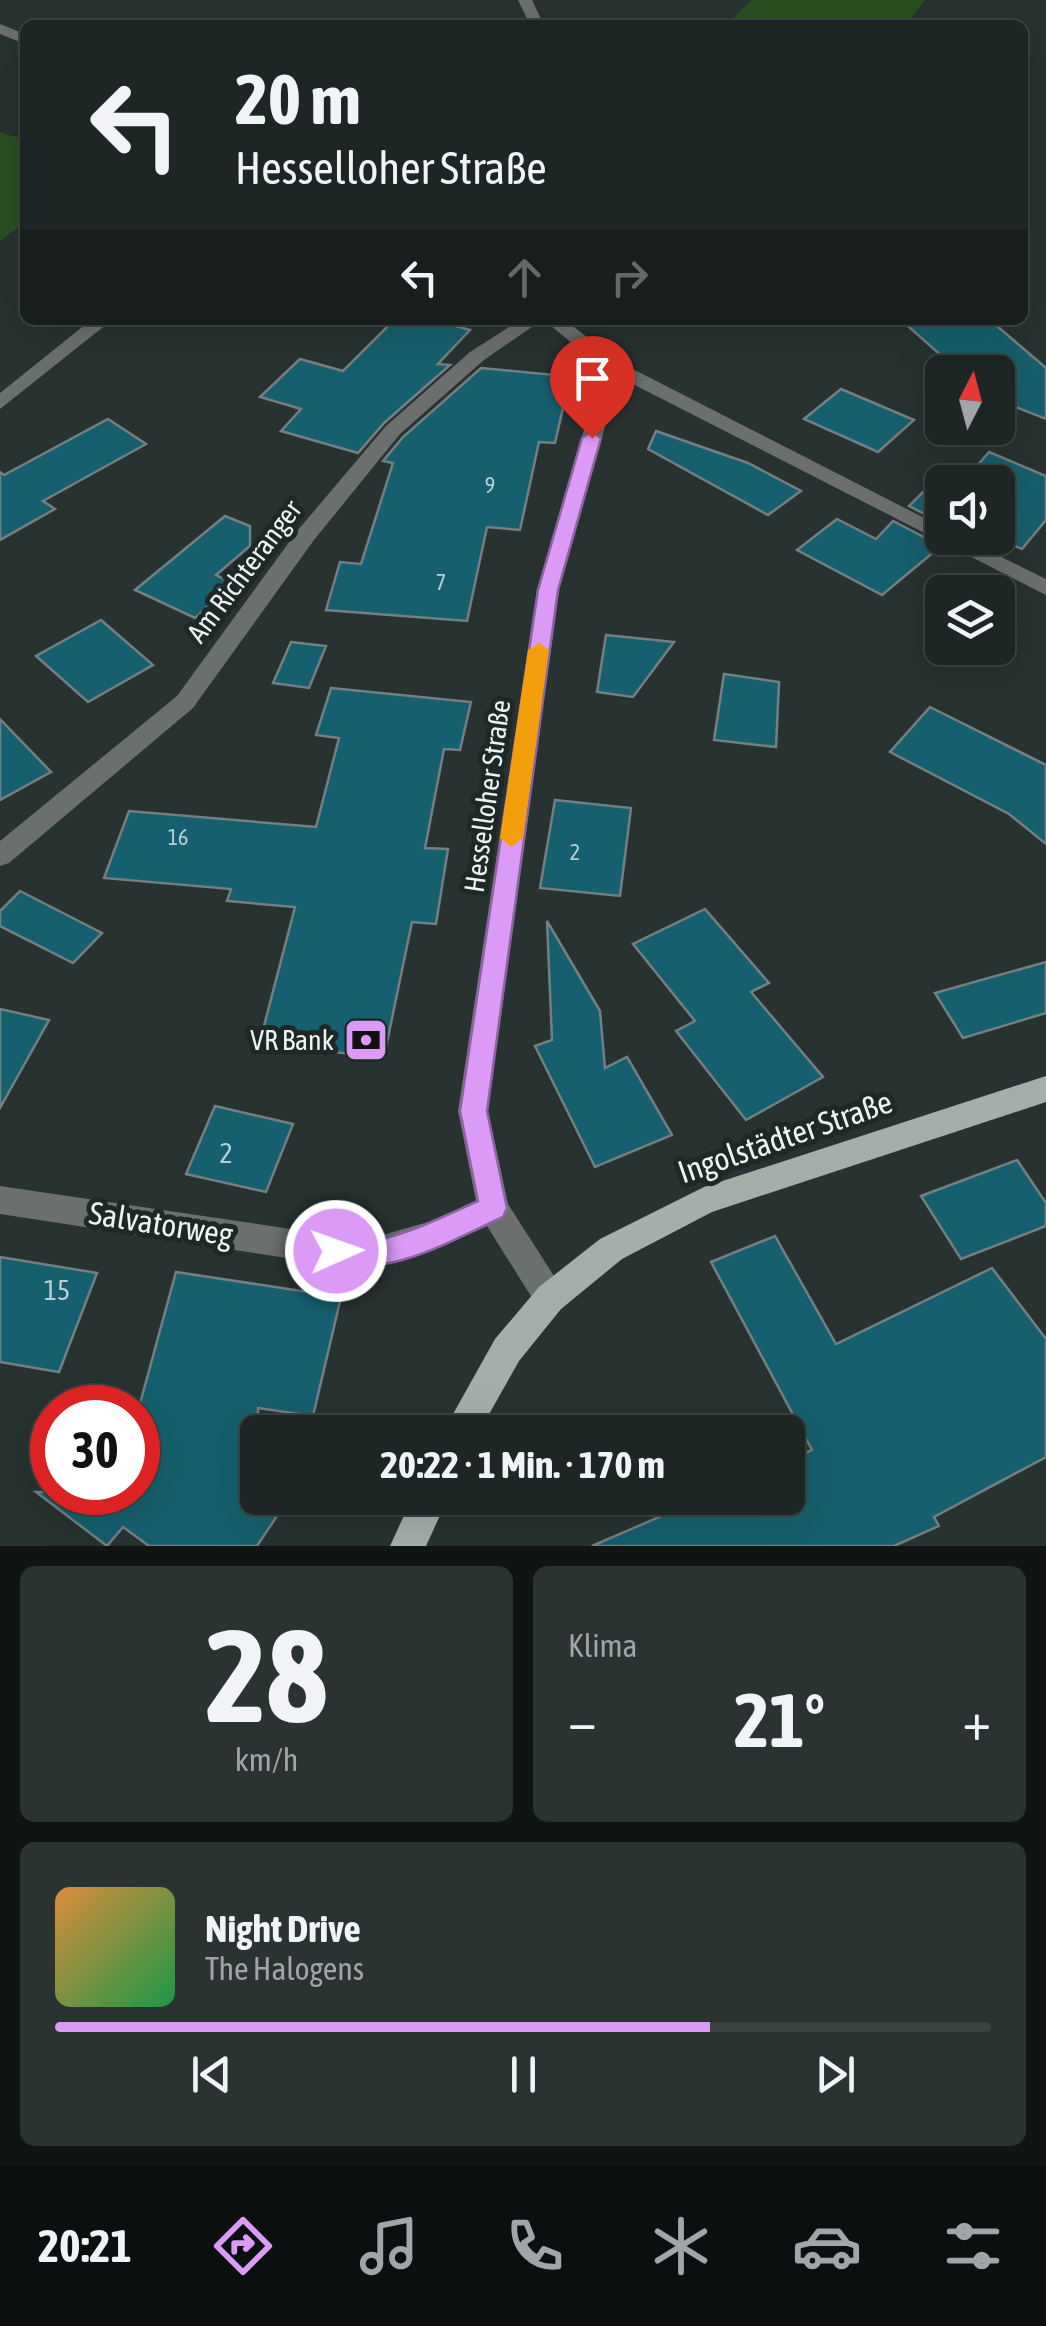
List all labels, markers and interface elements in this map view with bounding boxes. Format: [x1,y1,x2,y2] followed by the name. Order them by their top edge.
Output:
[235,59,361,139] text: 20 m
[70,60,200,190] icon: left
[235,142,547,194] text: Hesselloher Straße
[392,250,447,305] icon: left
[497,250,552,305] icon: ahead
[602,250,657,305] icon: right
[550,336,635,439] pin
[565,351,620,406] icon: arrive
[925,355,1015,445] north arrow
[925,355,1015,665] map controls
[925,465,1015,555] button: sound
[485,472,495,498] house number: 9
[180,493,308,648] street label: Am Richteranger
[436,569,446,595] house number: 7
[925,575,1015,665] button: layers
[458,698,516,894] street label: Hesselloher Straße
[168,824,188,850] house number: 16
[570,839,580,865] house number: 2
[343,1017,389,1063] bank icon: VR Bank
[250,1024,334,1056] place label: VR Bank
[673,1083,897,1190] street label: Ingolstädter Straße
[219,1137,233,1169] house number: 2
[87,1194,236,1253] street label: Salvatorweg
[284,1199,388,1303] position arrow
[44,1274,70,1306] house number: 15
[30,1385,160,1515] speed limit sign: 30
[380,1443,665,1486] text: 20:22 · 1 Min. · 170 m
[205,1601,328,1750] text: 28
[568,1627,637,1664] text: Klima
[734,1677,825,1763] text: 21°
[568,1689,597,1752] text: −
[962,1689,991,1752] text: +
[235,1741,298,1778] text: km/h
[205,1907,361,1950] text: Night Drive
[205,1950,364,1987] text: The Halogens
[184,2047,239,2102] icon: previous
[496,2047,551,2102] icon: pause
[808,2047,863,2102] icon: next
[208,2211,278,2281] icon: directions
[354,2211,424,2281] icon: music
[500,2211,570,2281] icon: phone
[646,2211,716,2281] icon: climate
[792,2211,862,2281] icon: car
[938,2211,1008,2281] icon: filters
[38,2220,132,2272] text: 20:21

